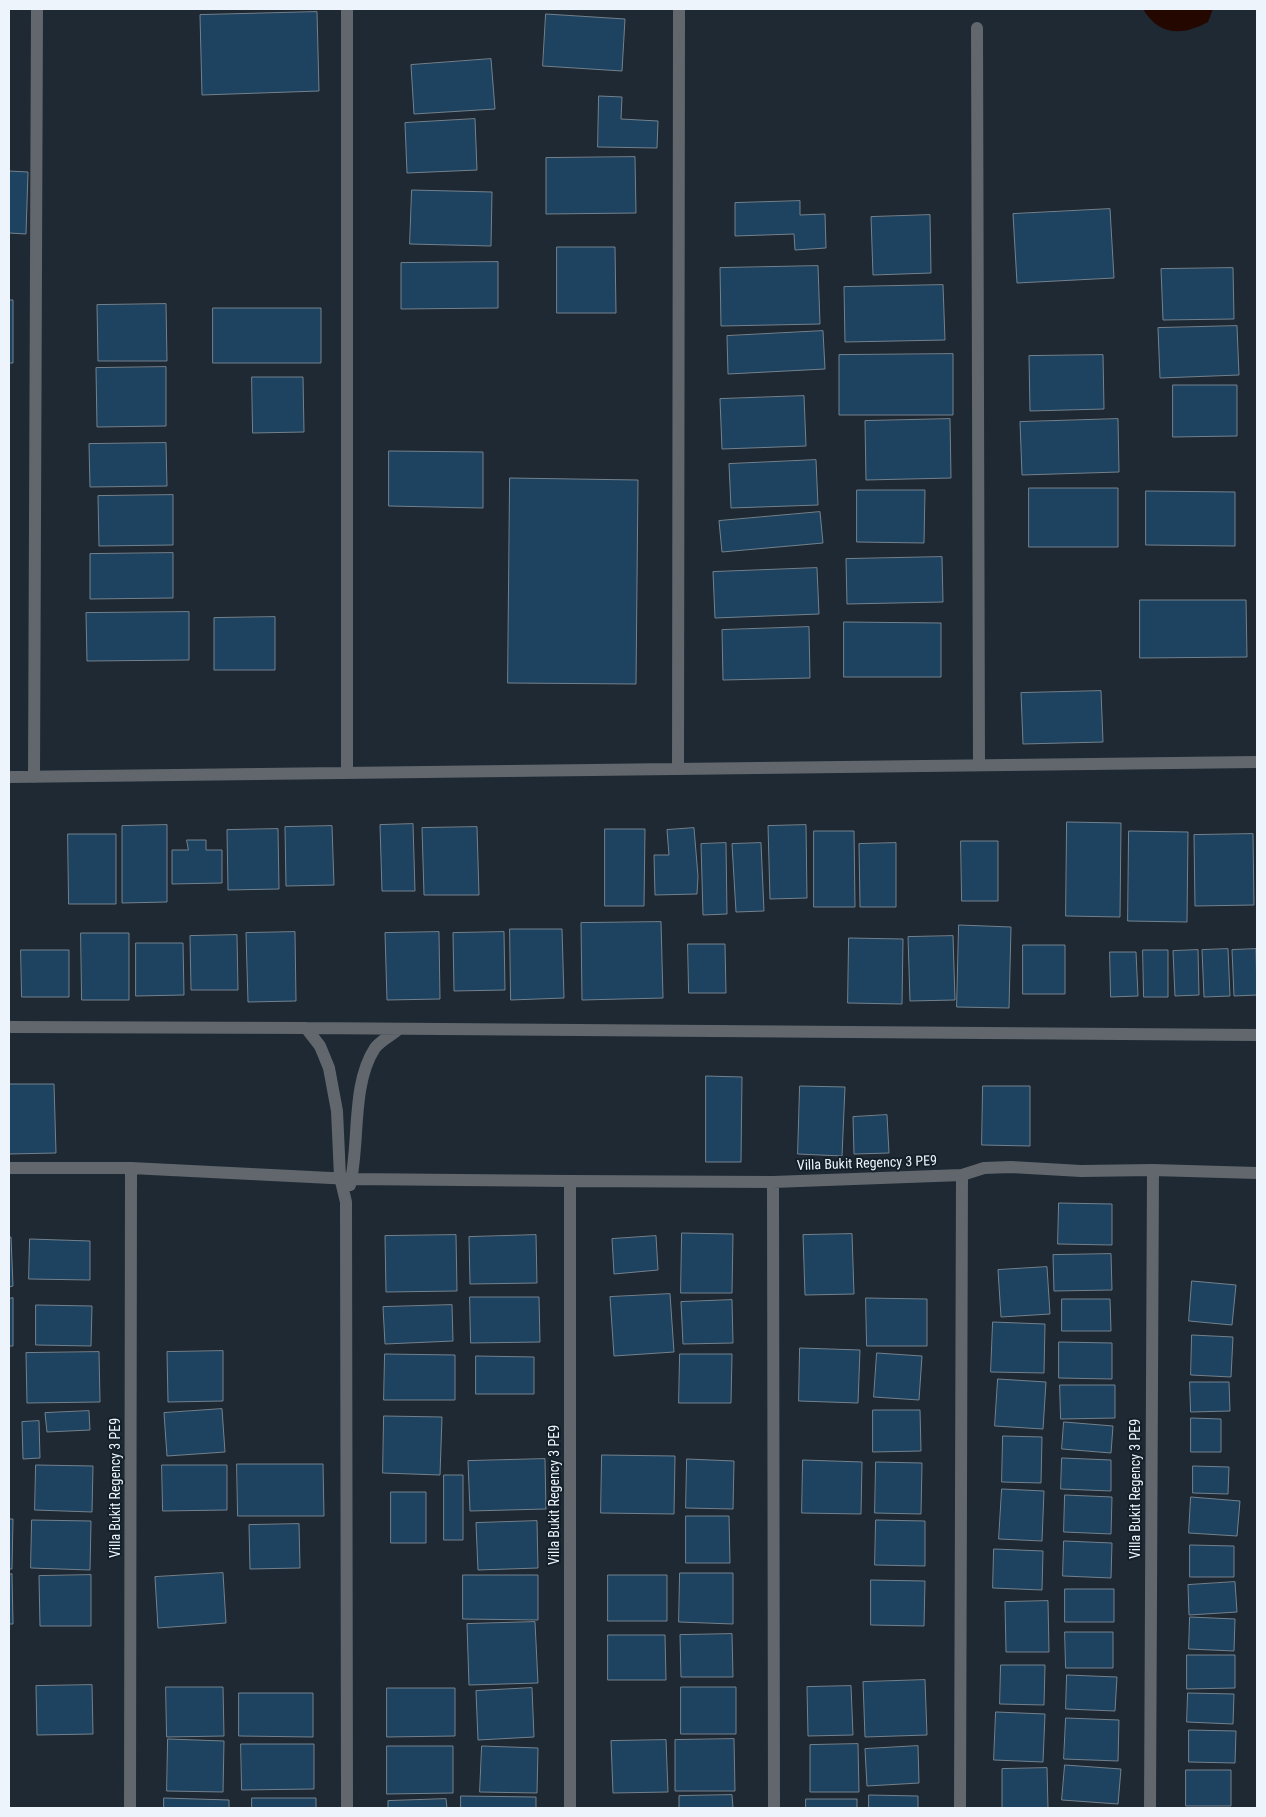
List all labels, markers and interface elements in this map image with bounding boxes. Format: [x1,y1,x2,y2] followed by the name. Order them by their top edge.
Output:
[797,1153,937,1175] street label: Villa Bukit Regency 3 PE9
[108,1418,124,1558] street label: Villa Bukit Regency 3 PE9
[1128,1419,1144,1559] street label: Villa Bukit Regency 3 PE9
[547,1425,563,1565] street label: Villa Bukit Regency 3 PE9

